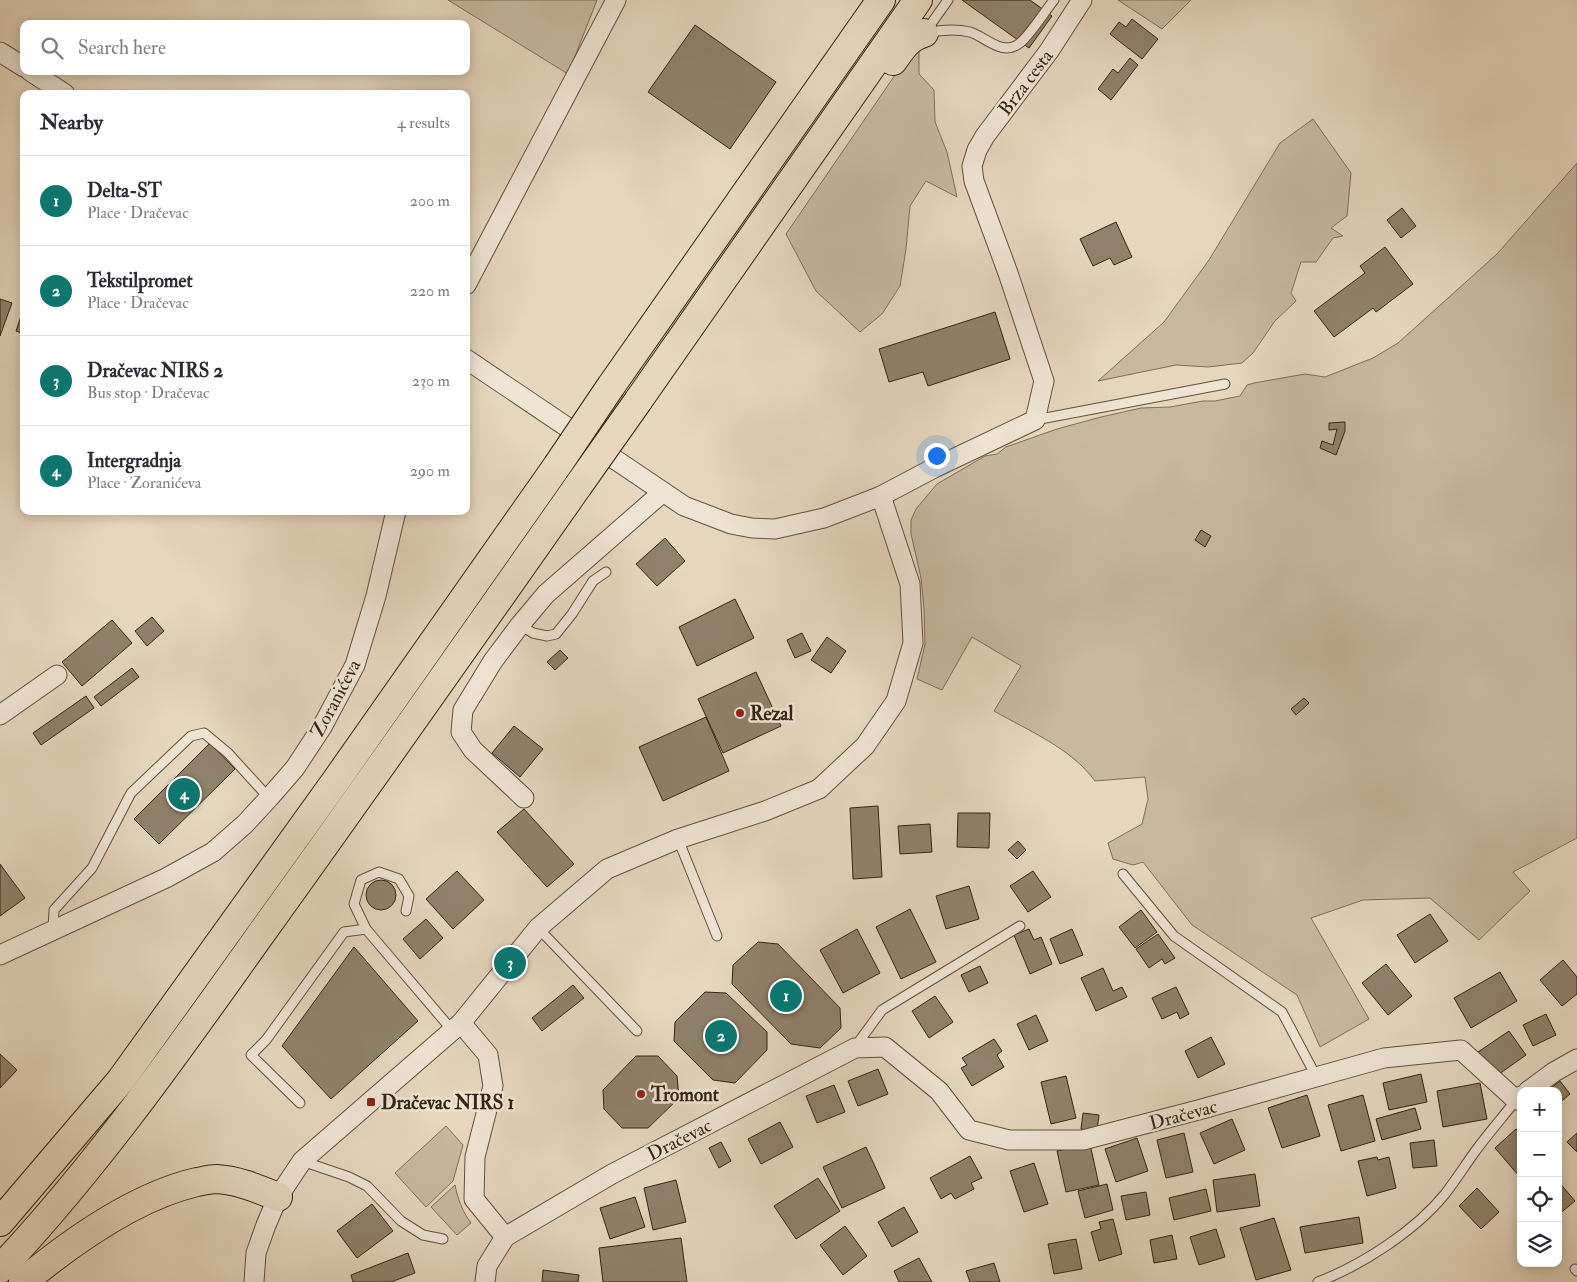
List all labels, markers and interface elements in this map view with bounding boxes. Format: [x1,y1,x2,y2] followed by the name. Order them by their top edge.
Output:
[20,20,470,75] search box
[38,34,66,62] icon: search
[78,36,166,60] text: Search here
[993,45,1059,120] street label: Brza cesta
[40,109,103,136] text: Nearby
[397,113,450,133] text: 4 results
[87,179,162,203] text: Delta-ST
[53,191,59,211] text: 1
[410,191,450,211] text: 200 m
[87,203,189,223] text: Place · Dračevac
[87,269,193,293] text: Tekstilpromet
[52,281,60,301] text: 2
[410,281,450,301] text: 220 m
[87,293,189,313] text: Place · Dračevac
[87,359,223,383] text: Dračevac NIRS 2
[53,371,59,391] text: 3
[412,371,450,391] text: 230 m
[87,383,209,403] text: Bus stop · Dračevac
[924,443,950,469] your location
[87,449,181,473] text: Intergradnja
[52,461,60,481] text: 4
[410,461,450,481] text: 290 m
[87,473,201,493] text: Place · Zoranićeva
[305,655,366,741] street label: Zoranićeva
[750,702,793,726] place label: Rezal
[734,707,746,719] marker: Rezal
[168,775,200,813] pin: 4
[494,944,526,982] pin: 3
[770,977,802,1015] pin: 1
[705,1017,737,1055] pin: 2
[650,1083,720,1107] place label: Tromont
[1517,1087,1562,1267] map controls
[1517,1087,1562,1132] button: +
[635,1088,647,1100] marker: Tromont
[381,1091,514,1115] place label: Dračevac NIRS 1
[1147,1094,1220,1136] street label: Dračevac
[365,1096,377,1108] marker: Dračevac NIRS 1
[643,1113,716,1166] street label: Dračevac
[1517,1132,1562,1177] button: −
[1517,1177,1562,1222] button: locate
[1517,1222,1562,1267] button: layers

